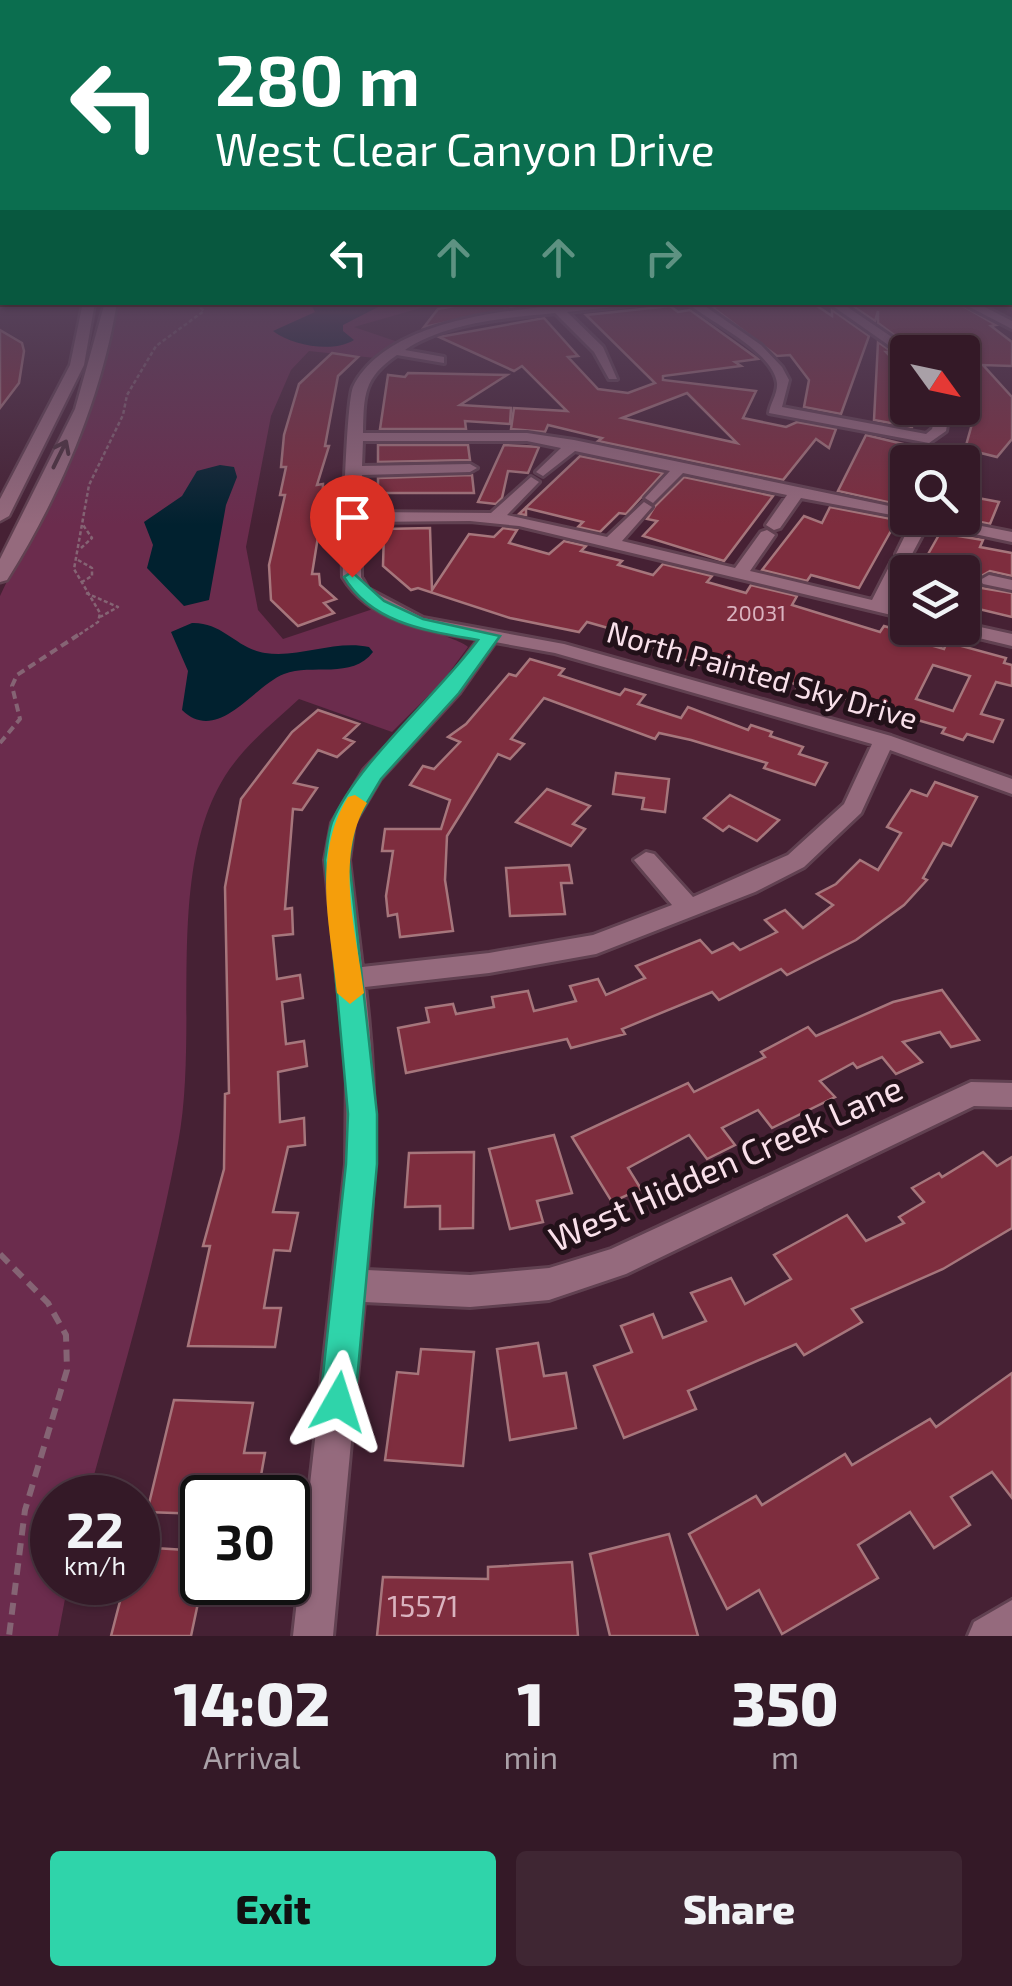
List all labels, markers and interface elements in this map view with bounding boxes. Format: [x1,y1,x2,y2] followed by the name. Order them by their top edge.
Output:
[215,36,420,120] text: 280 m
[50,40,180,170] icon: left
[215,121,715,175] text: West Clear Canyon Drive
[321,230,376,285] icon: left
[426,230,481,285] icon: ahead
[531,230,586,285] icon: ahead
[636,230,691,285] icon: right
[890,335,980,425] north arrow
[890,335,980,645] map controls
[52,440,71,470] one-way arrow
[890,445,980,535] button: search
[310,475,395,578] pin
[325,490,380,545] icon: arrive
[890,555,980,645] button: layers
[726,599,786,625] house number: 20031
[603,612,922,736] street label: North Painted Sky Drive
[542,1065,908,1259] street label: West Hidden Creek Lane
[286,1350,390,1454] position arrow
[180,1475,310,1605] speed limit sign: 30
[66,1498,124,1558] text: 22
[64,1550,126,1580] text: km/h
[387,1587,459,1623] house number: 15571
[174,1666,330,1738] text: 14:02
[517,1666,544,1738] text: 1
[732,1666,838,1738] text: 350
[203,1737,300,1775] text: Arrival
[503,1737,558,1775] text: min
[771,1737,799,1775] text: m
[50,1851,496,1966] button: Exit
[516,1851,962,1966] button: Share

